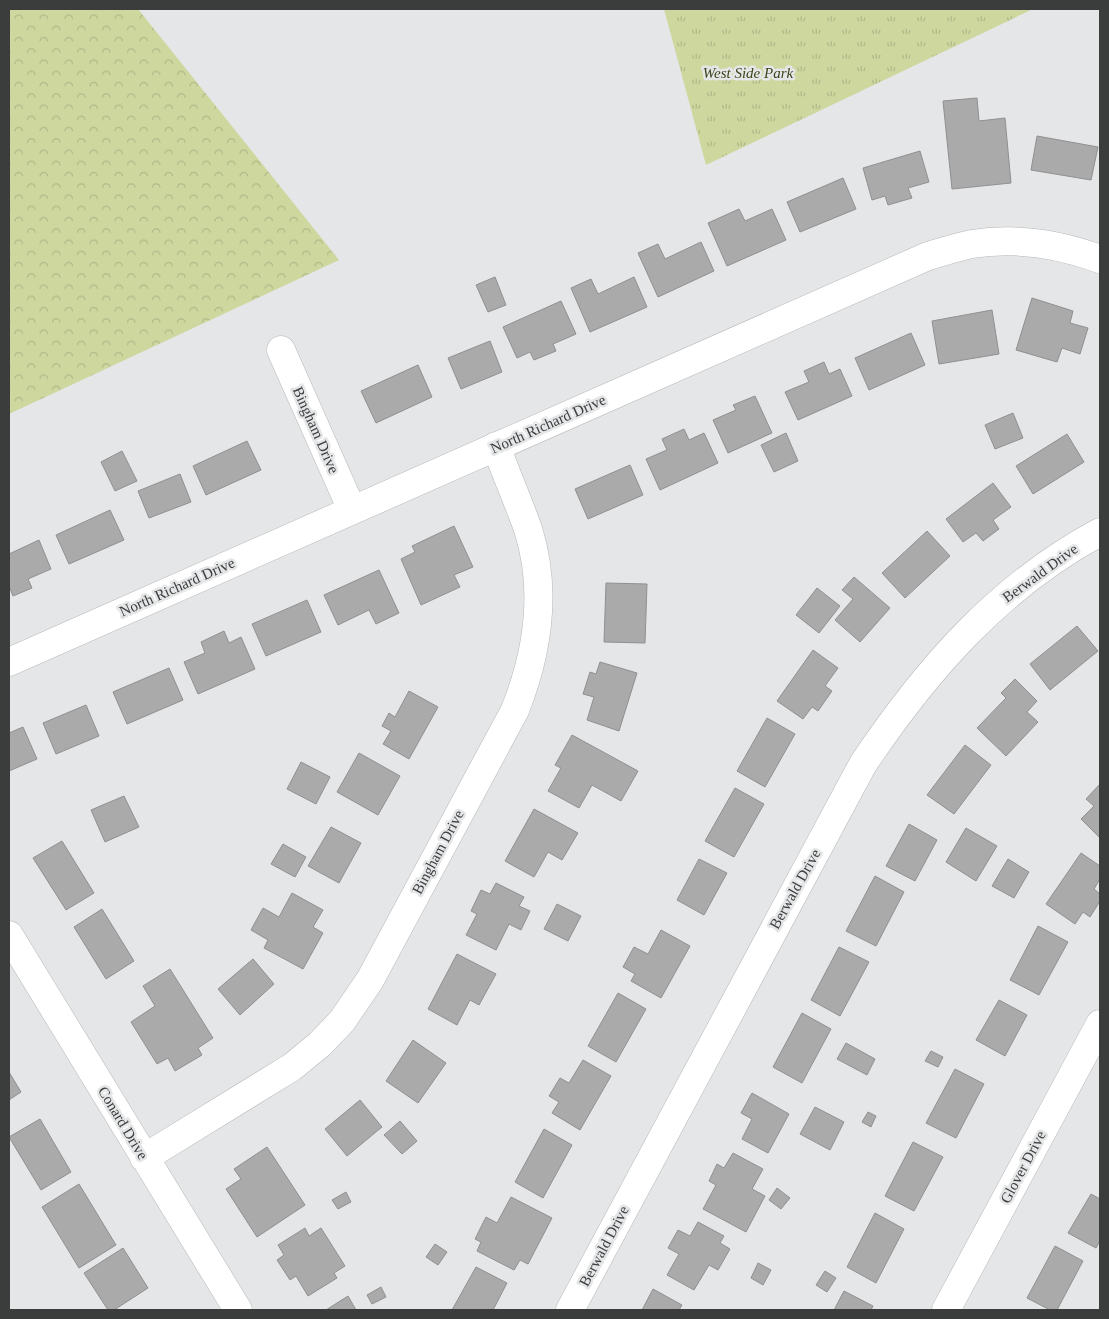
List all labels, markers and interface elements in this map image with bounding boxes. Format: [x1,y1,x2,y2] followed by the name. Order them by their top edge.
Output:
[703,65,793,81] park label: West Side Park
[290,384,342,476] street label: Bingham Drive
[488,391,608,457] street label: North Richard Drive
[999,540,1081,606] street label: Berwald Drive
[117,554,237,620] street label: North Richard Drive
[409,807,467,897] street label: Bingham Drive
[766,846,824,932] street label: Berwald Drive
[95,1084,151,1163] street label: Conard Drive
[997,1128,1049,1206] street label: Glover Drive
[576,1203,632,1289] street label: Berwald Drive

